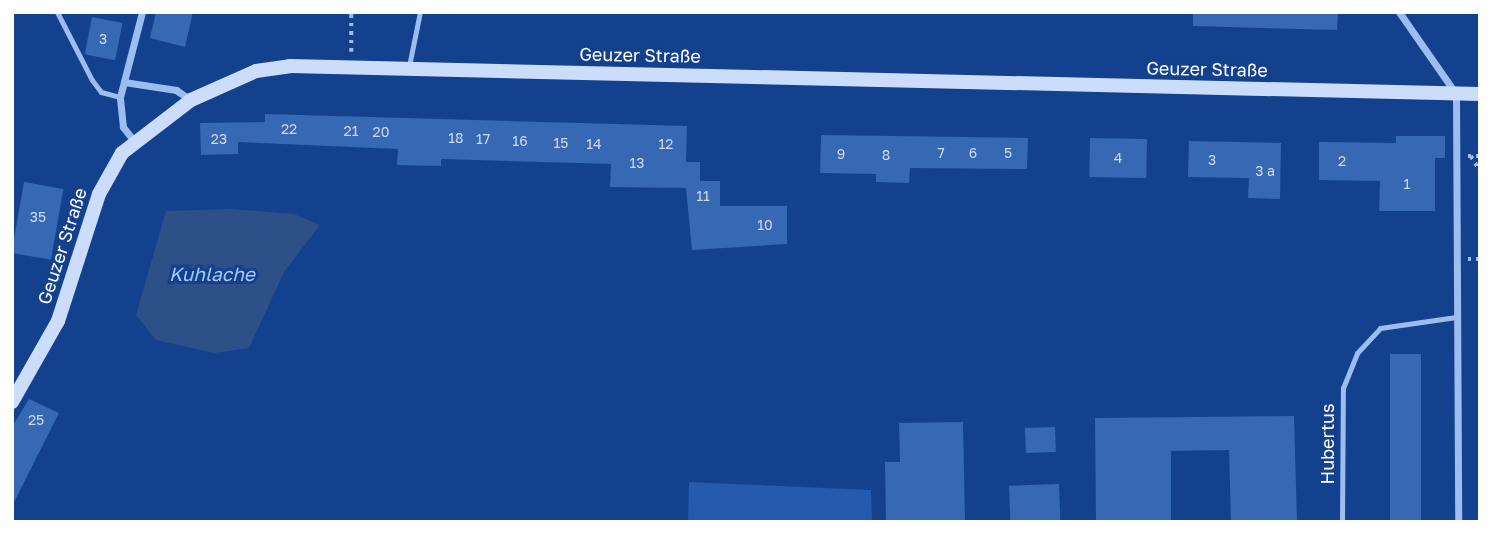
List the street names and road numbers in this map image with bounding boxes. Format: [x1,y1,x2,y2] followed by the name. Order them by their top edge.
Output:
[579,43,701,67] street label: Geuzer Straße
[1146,57,1268,81] street label: Geuzer Straße
[33,185,91,307] street label: Geuzer Straße
[1316,403,1338,485] street label: Hubertus

